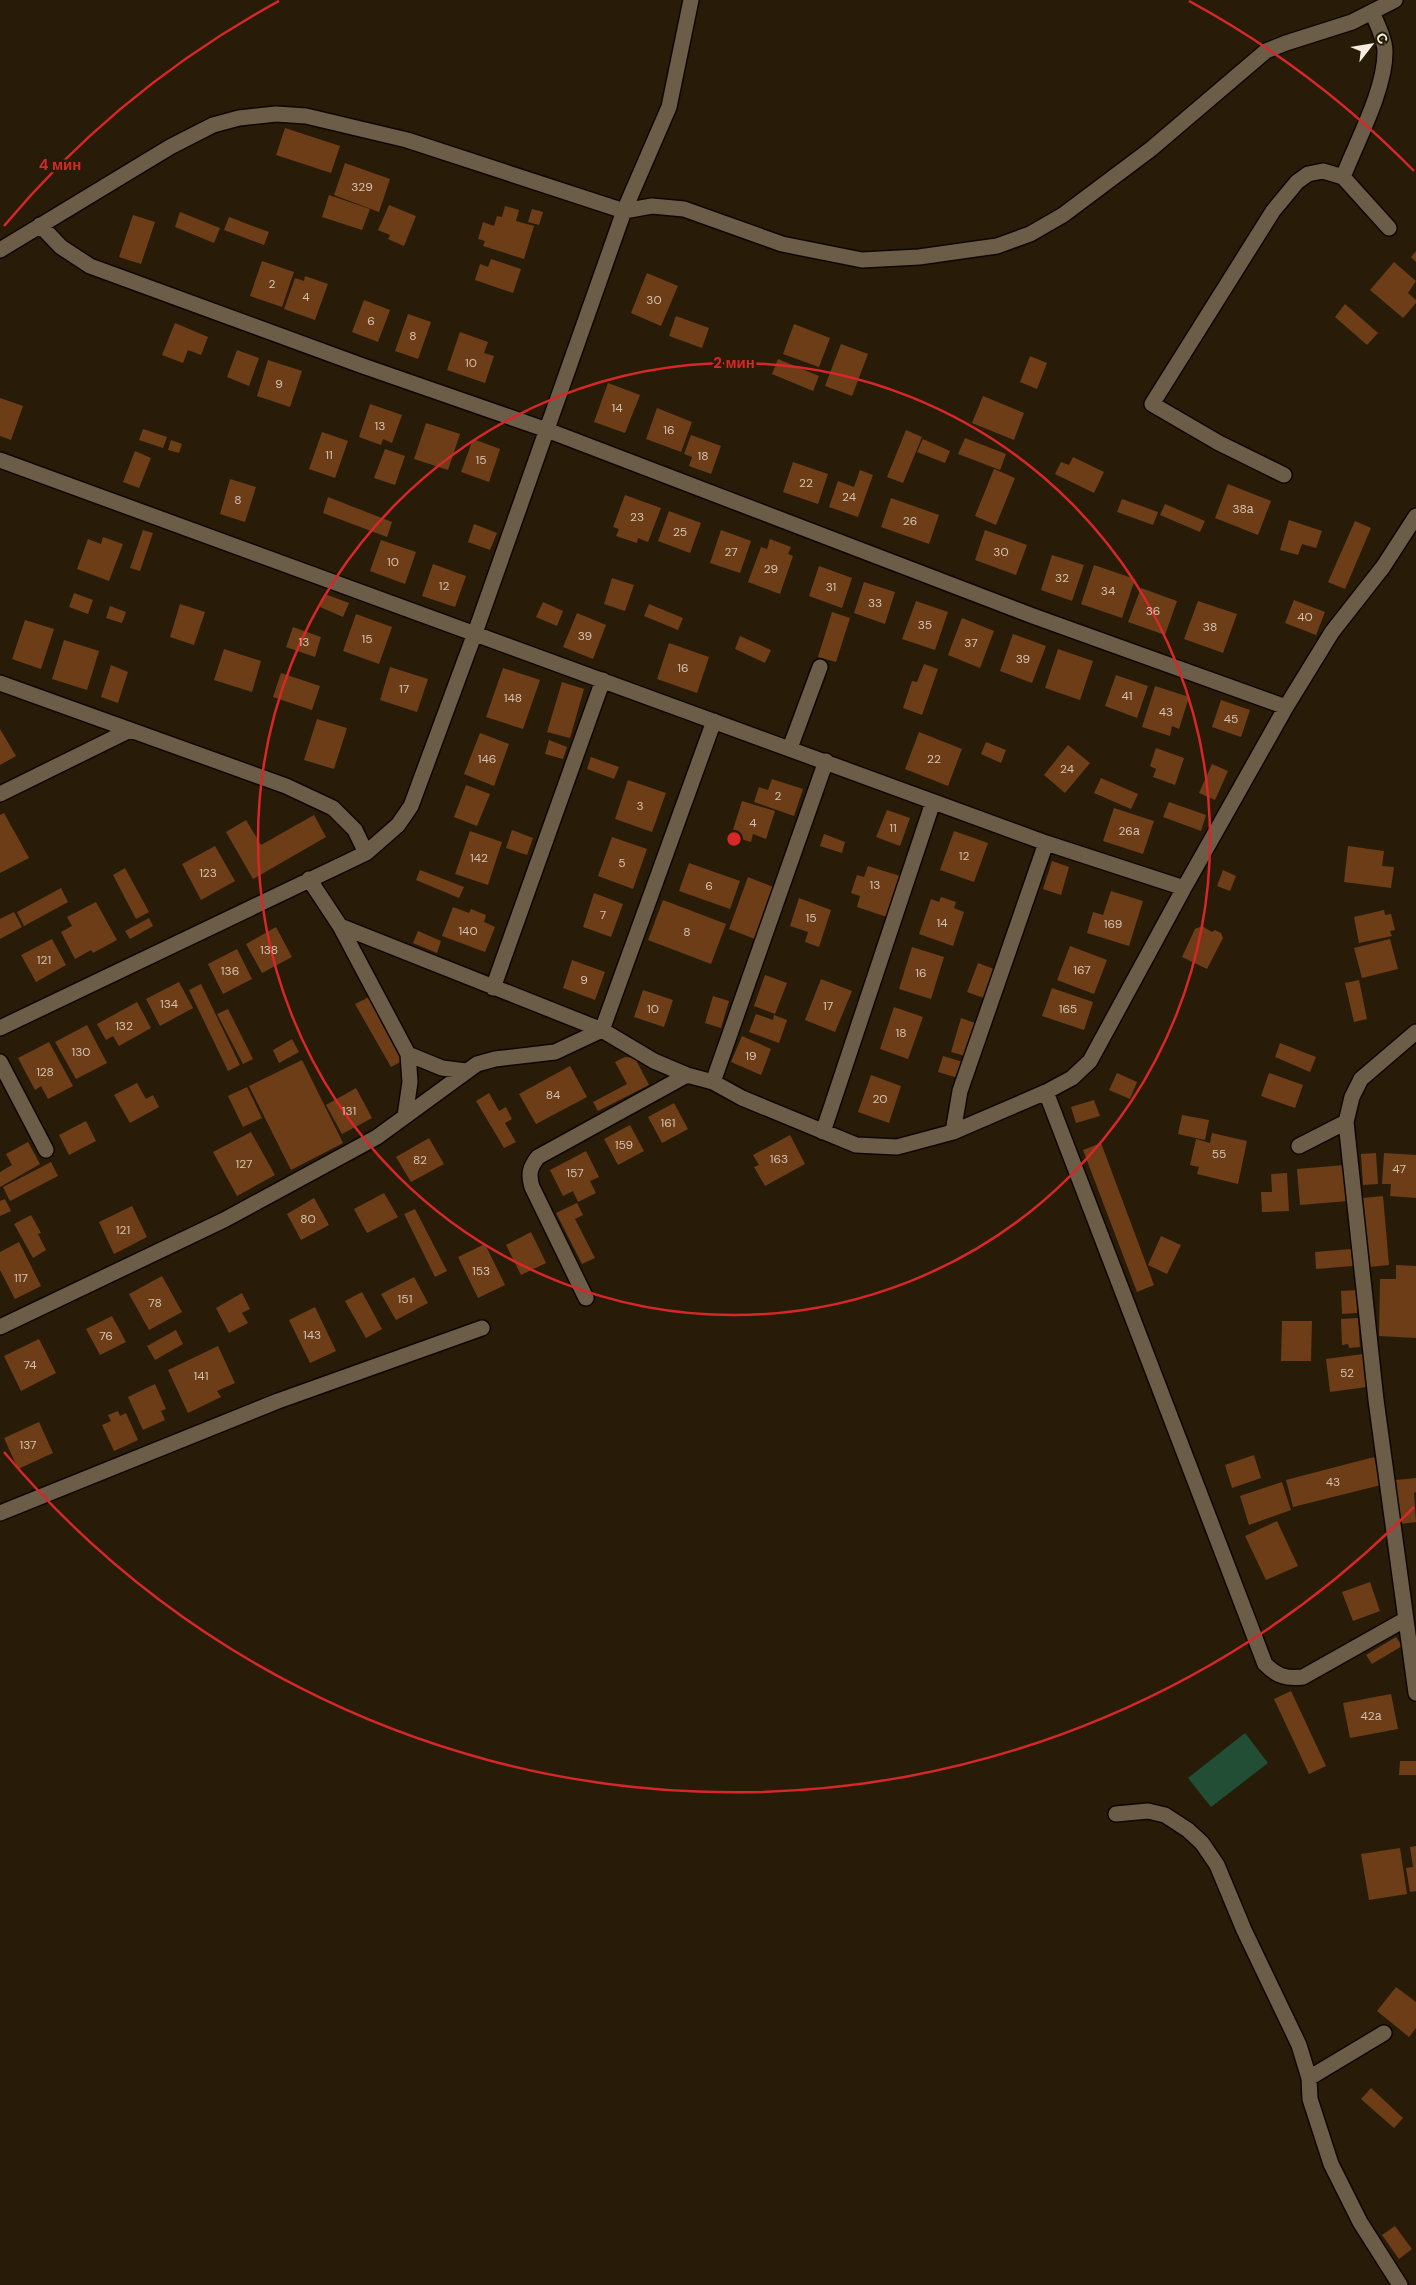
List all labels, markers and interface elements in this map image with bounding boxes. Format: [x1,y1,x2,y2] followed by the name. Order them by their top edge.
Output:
[1346,20,1396,70] north arrow
[1372,29,1392,47] text: С
[39,155,81,175] text: 4 мин
[351,179,373,195] house number: 329
[269,276,276,292] house number: 2
[302,289,310,305] house number: 4
[646,292,662,308] house number: 30
[367,313,375,329] house number: 6
[409,328,417,344] house number: 8
[713,353,755,373] text: 2 мин
[465,355,477,371] house number: 10
[275,376,283,392] house number: 9
[611,400,623,416] house number: 14
[375,418,385,434] house number: 13
[663,422,675,438] house number: 16
[325,447,333,463] house number: 11
[697,448,709,464] house number: 18
[475,452,487,468] house number: 15
[799,475,813,491] house number: 22
[842,489,856,505] house number: 24
[234,492,242,508] house number: 8
[1232,501,1254,517] house number: 38а
[630,509,644,525] house number: 23
[903,513,917,529] house number: 26
[673,524,687,540] house number: 25
[724,544,738,560] house number: 27
[993,544,1009,560] house number: 30
[387,554,399,570] house number: 10
[764,561,778,577] house number: 29
[1055,570,1069,586] house number: 32
[439,578,449,594] house number: 12
[826,579,836,595] house number: 31
[1101,583,1115,599] house number: 34
[868,595,882,611] house number: 33
[1146,603,1160,619] house number: 36
[1297,609,1313,625] house number: 40
[918,617,932,633] house number: 35
[1203,619,1217,635] house number: 38
[578,628,592,644] house number: 39
[361,631,373,647] house number: 15
[299,634,309,650] house number: 13
[964,635,978,651] house number: 37
[1016,651,1030,667] house number: 39
[677,660,689,676] house number: 16
[399,681,409,697] house number: 17
[1121,688,1133,704] house number: 41
[504,690,522,706] house number: 148
[1159,704,1173,720] house number: 43
[1224,711,1238,727] house number: 45
[478,751,496,767] house number: 146
[927,751,941,767] house number: 22
[1060,761,1074,777] house number: 24
[775,788,782,804] house number: 2
[636,798,644,814] house number: 3
[749,815,757,831] house number: 4
[889,820,897,836] house number: 11
[1118,823,1140,839] house number: 26а
[725,830,743,848] centre of rings
[959,848,969,864] house number: 12
[470,850,488,866] house number: 142
[618,855,626,871] house number: 5
[199,865,217,881] house number: 123
[870,877,880,893] house number: 13
[705,878,713,894] house number: 6
[600,907,606,923] house number: 7
[805,910,817,926] house number: 15
[936,915,948,931] house number: 14
[1104,916,1122,932] house number: 169
[458,923,478,939] house number: 140
[683,924,691,940] house number: 8
[260,942,278,958] house number: 138
[37,952,51,968] house number: 121
[1073,962,1091,978] house number: 167
[221,963,239,979] house number: 136
[915,965,927,981] house number: 16
[580,972,588,988] house number: 9
[160,996,178,1012] house number: 134
[823,998,833,1014] house number: 17
[647,1001,659,1017] house number: 10
[1059,1001,1077,1017] house number: 165
[115,1018,133,1034] house number: 132
[895,1025,907,1041] house number: 18
[71,1044,91,1060] house number: 130
[745,1048,757,1064] house number: 19
[36,1064,54,1080] house number: 128
[546,1087,560,1103] house number: 84
[872,1091,888,1107] house number: 20
[342,1103,356,1119] house number: 131
[660,1115,676,1131] house number: 161
[615,1137,633,1153] house number: 159
[1212,1146,1226,1162] house number: 55
[770,1151,788,1167] house number: 163
[413,1152,427,1168] house number: 82
[236,1156,252,1172] house number: 127
[1392,1161,1406,1177] house number: 47
[566,1165,584,1181] house number: 157
[300,1211,316,1227] house number: 80
[116,1222,130,1238] house number: 121
[472,1263,490,1279] house number: 153
[14,1270,28,1286] house number: 117
[398,1291,412,1307] house number: 151
[148,1295,162,1311] house number: 78
[303,1327,321,1343] house number: 143
[99,1328,113,1344] house number: 76
[24,1357,36,1373] house number: 74
[1340,1365,1354,1381] house number: 52
[194,1368,208,1384] house number: 141
[19,1437,37,1453] house number: 137
[1326,1474,1340,1490] house number: 43
[1361,1708,1382,1724] house number: 42а

